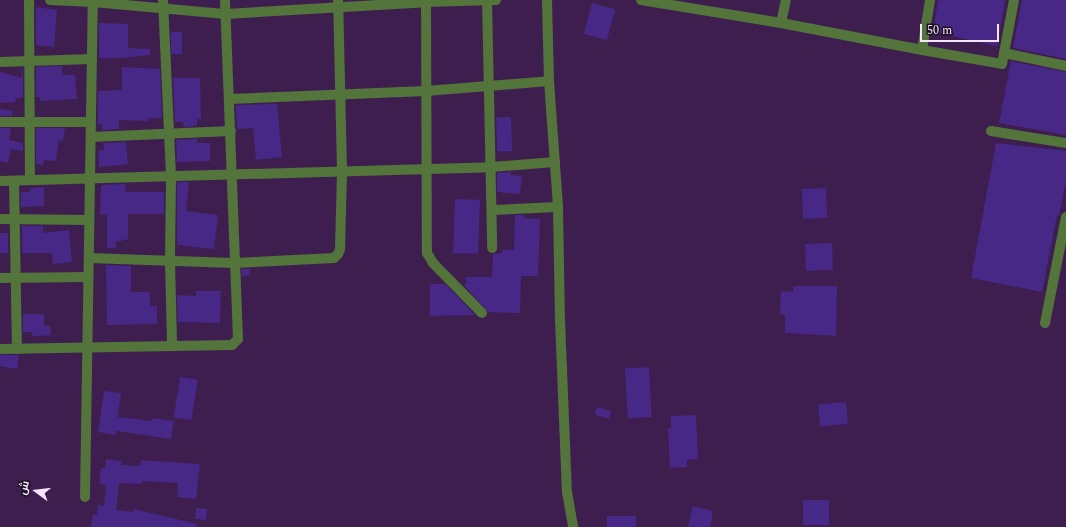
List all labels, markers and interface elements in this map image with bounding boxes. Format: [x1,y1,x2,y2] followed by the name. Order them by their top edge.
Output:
[922,16,1001,42] scale bar
[927,21,952,40] text: 50 m
[16,471,56,511] north arrow
[14,479,34,497] text: ش

